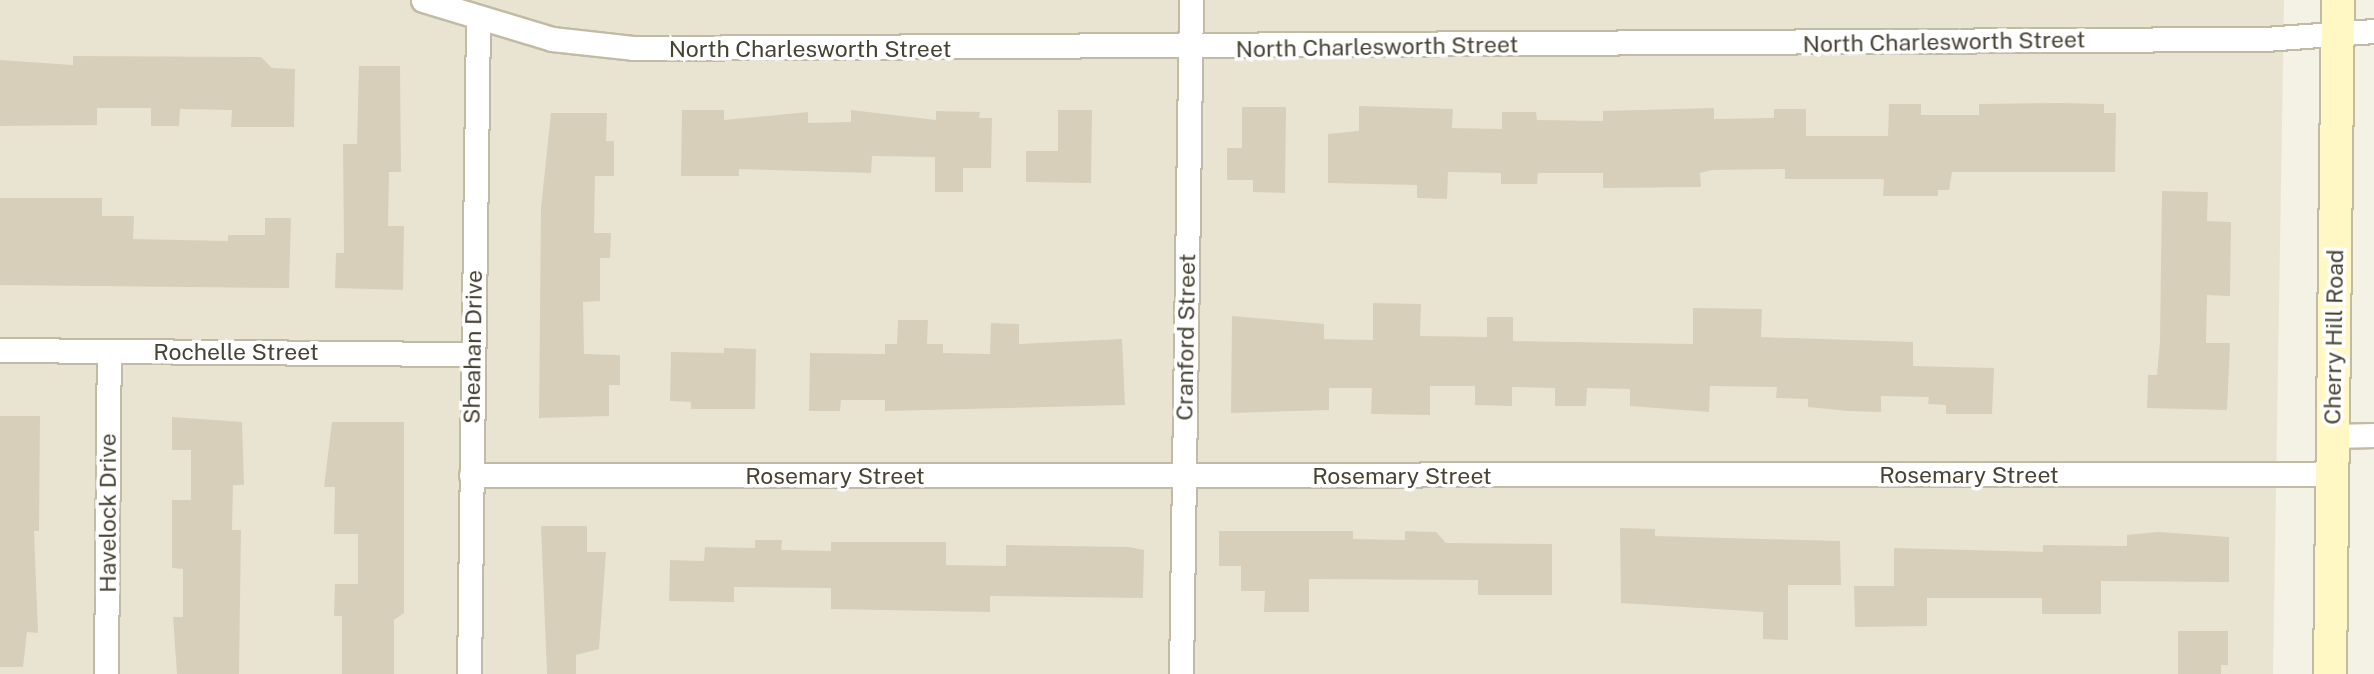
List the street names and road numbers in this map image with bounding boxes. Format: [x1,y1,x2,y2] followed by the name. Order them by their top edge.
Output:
[1802,26,2086,58] street label: North Charlesworth Street
[1235,31,1519,63] street label: North Charlesworth Street
[669,35,951,63] street label: North Charlesworth Street
[2319,249,2349,425] street label: Cherry Hill Road
[1171,253,1201,421] street label: Cranford Street
[458,270,488,424] street label: Sheahan Drive
[153,338,319,366] street label: Rochelle Street
[94,433,122,593] street label: Havelock Drive
[1879,461,2059,489] street label: Rosemary Street
[745,462,925,490] street label: Rosemary Street
[1312,462,1492,490] street label: Rosemary Street

